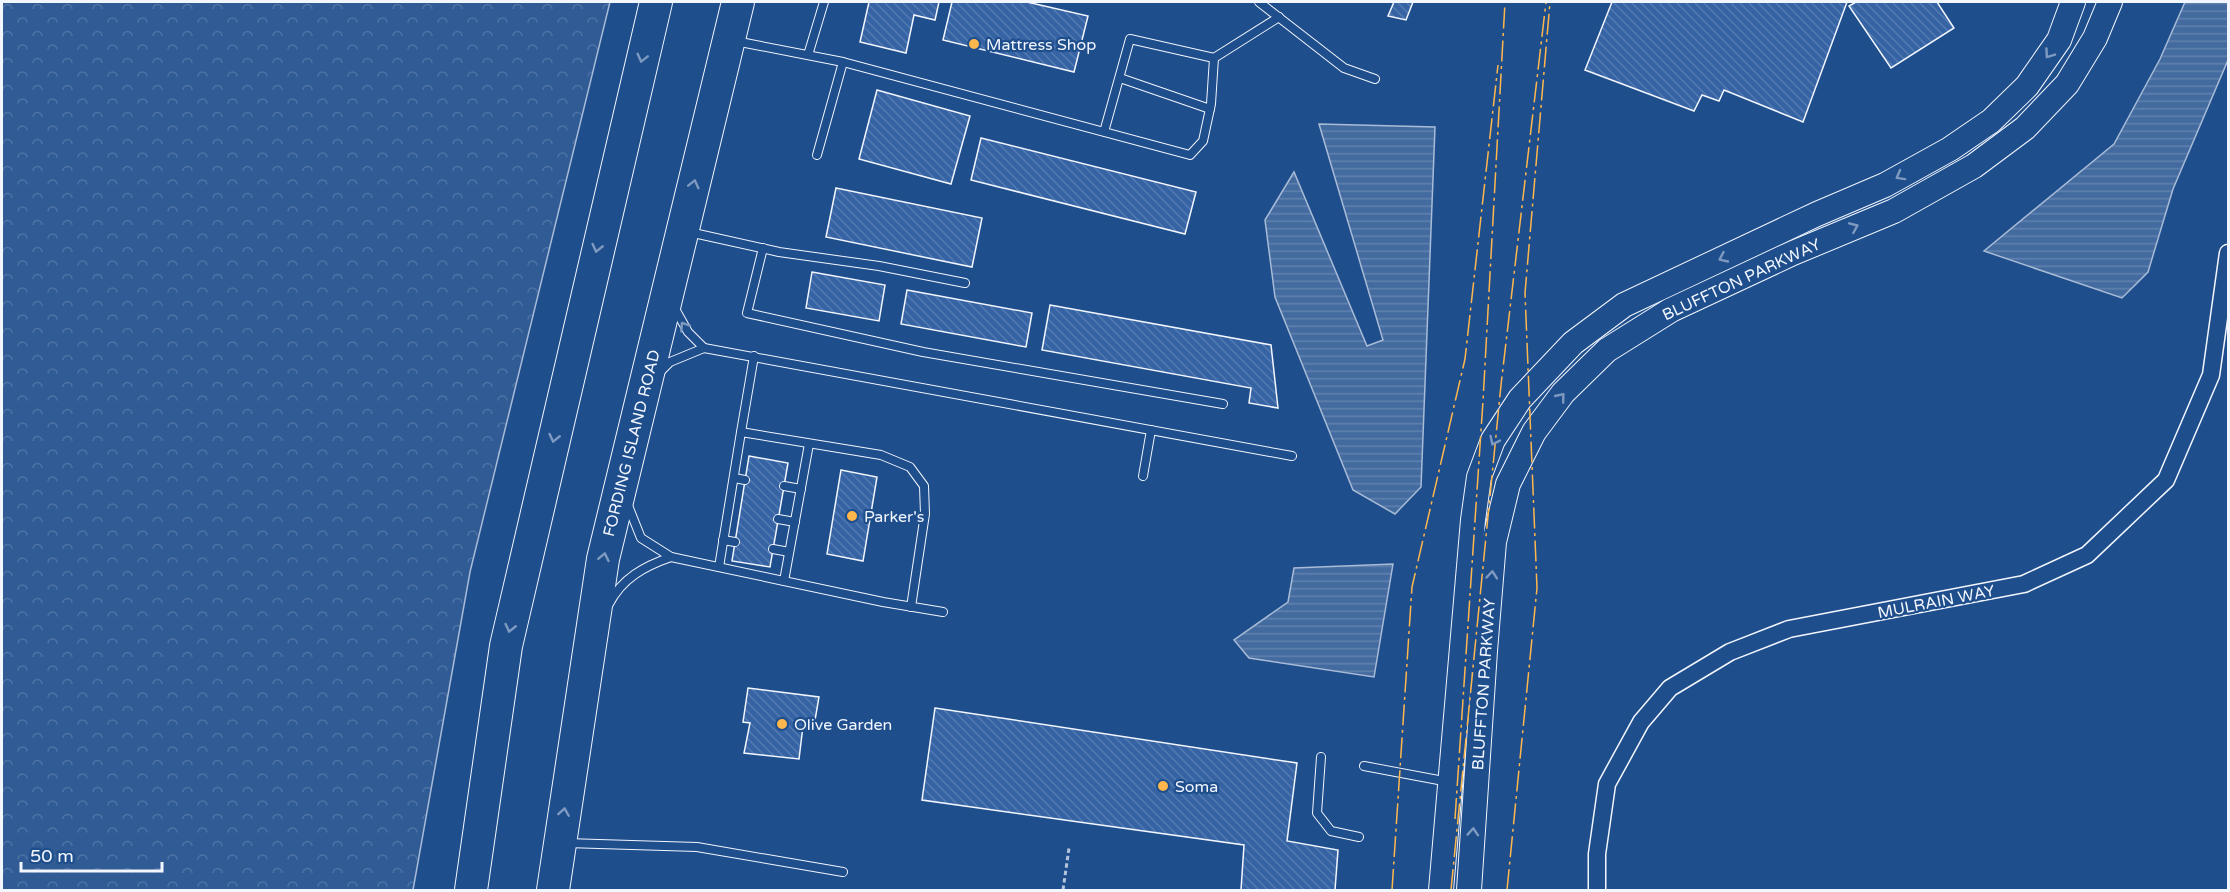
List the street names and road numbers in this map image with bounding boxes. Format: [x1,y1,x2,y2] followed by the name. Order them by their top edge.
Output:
[1659,234,1824,325] street label: BLUFFTON PARKWAY
[599,348,665,539] street label: FORDING ISLAND ROAD
[1876,581,1997,623] street label: MULRAIN WAY
[1468,597,1500,771] street label: BLUFFTON PARKWAY

